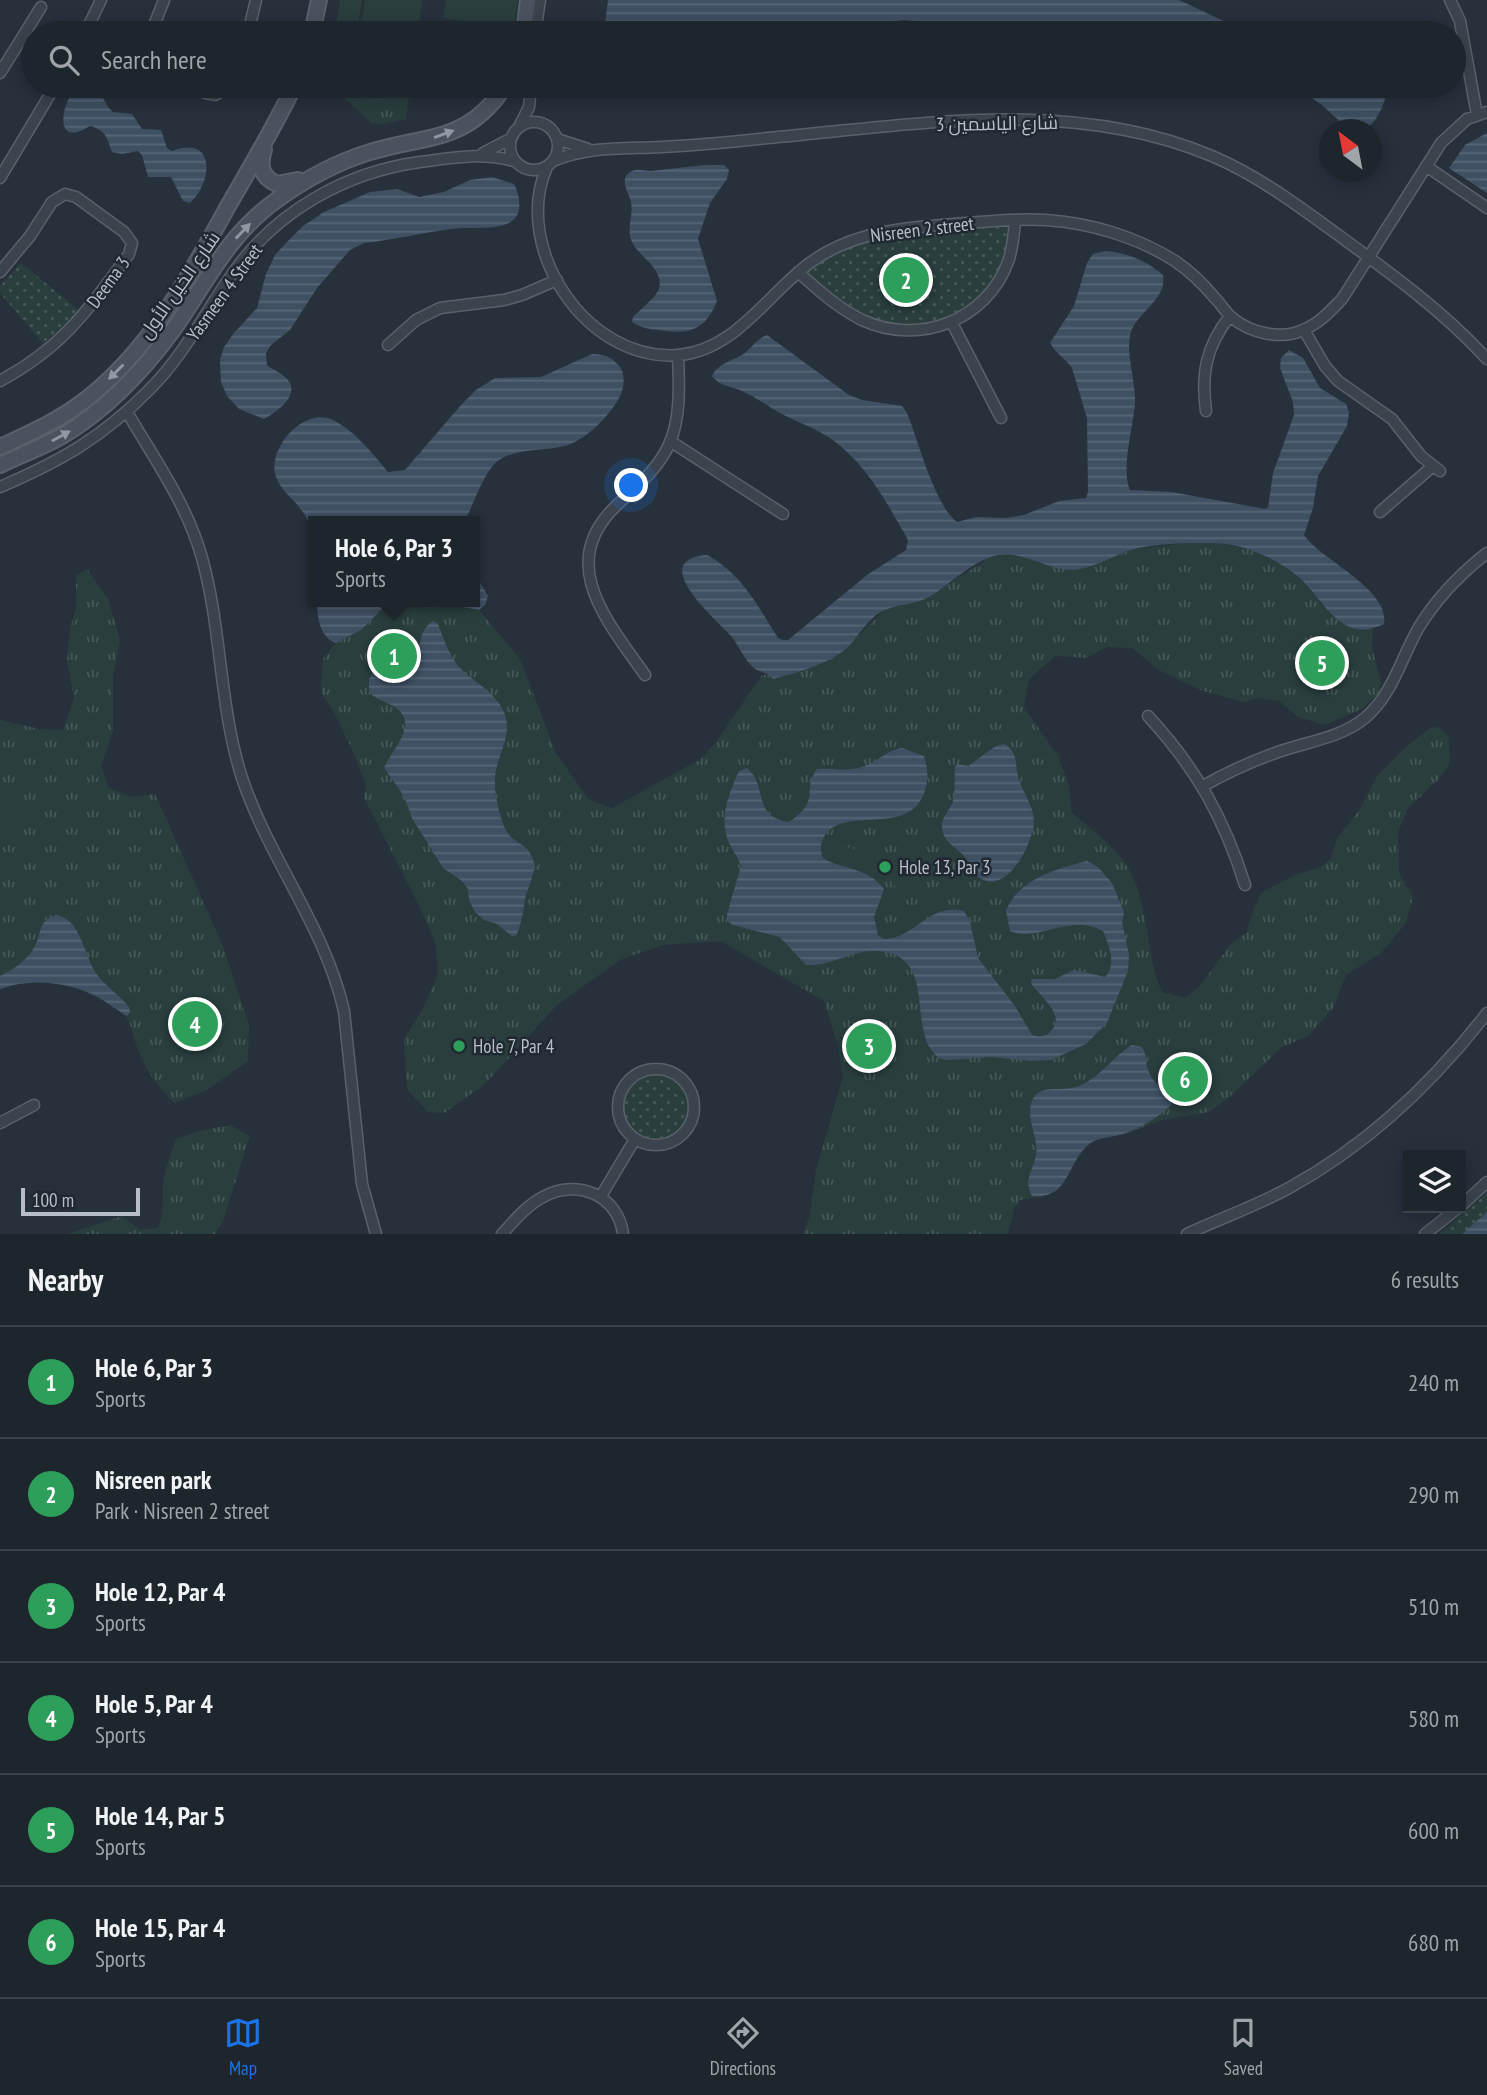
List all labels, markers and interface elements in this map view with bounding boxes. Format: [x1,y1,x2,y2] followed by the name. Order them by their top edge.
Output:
[21,21,1466,98] search box
[45,41,83,79] icon: search
[101,43,207,76] text: Search here
[936,110,1058,138] street label: شارع الياسمين 3
[1319,119,1382,182] north arrow
[433,128,454,139] one-way arrow
[869,211,976,247] street label: Nisreen 2 street
[234,222,251,239] one-way arrow
[133,227,227,345] street label: شارع الخيل الأول
[181,238,268,345] street label: Yasmeen 4 Street
[81,251,135,313] street label: Deema 3
[883,254,929,306] pin: 2
[108,363,125,379] one-way arrow
[52,430,71,442] one-way arrow
[614,468,648,502] your location
[308,516,480,607] popup
[335,531,453,564] text: Hole 6, Par 3
[335,564,386,593] text: Sports
[371,630,417,682] pin: 1
[1299,637,1345,689] pin: 5
[899,855,991,879] place label: Hole 13, Par 3
[877,859,893,875] marker: Hole 13, Par 3
[172,998,218,1050] pin: 4
[846,1020,892,1072] pin: 3
[473,1034,555,1058] place label: Hole 7, Par 4
[451,1038,467,1054] marker: Hole 7, Par 4
[1162,1053,1208,1105] pin: 6
[1403,1150,1466,1213] map controls
[1403,1150,1466,1213] button: layers
[21,1185,140,1217] scale bar
[32,1188,74,1212] text: 100 m
[28,1260,103,1299] text: Nearby
[1391,1265,1459,1294] text: 6 results
[95,1351,213,1384] text: Hole 6, Par 3
[46,1368,57,1397] text: 1
[1408,1368,1459,1397] text: 240 m
[95,1384,146,1413] text: Sports
[95,1463,212,1496] text: Nisreen park
[46,1480,57,1509] text: 2
[1408,1480,1459,1509] text: 290 m
[95,1496,269,1525] text: Park · Nisreen 2 street
[95,1575,225,1608] text: Hole 12, Par 4
[46,1592,57,1621] text: 3
[1408,1592,1459,1621] text: 510 m
[95,1608,146,1637] text: Sports
[95,1687,213,1720] text: Hole 5, Par 4
[46,1704,57,1733] text: 4
[1408,1704,1459,1733] text: 580 m
[95,1720,146,1749] text: Sports
[95,1799,225,1832] text: Hole 14, Par 5
[46,1816,57,1845] text: 5
[1408,1816,1459,1845] text: 600 m
[95,1832,146,1861] text: Sports
[95,1911,225,1944] text: Hole 15, Par 4
[46,1928,57,1957] text: 6
[1408,1928,1459,1957] text: 680 m
[95,1944,146,1973] text: Sports
[224,2014,262,2080] tab: Map
[710,2014,776,2080] tab: Directions
[1224,2014,1263,2080] tab: Saved

